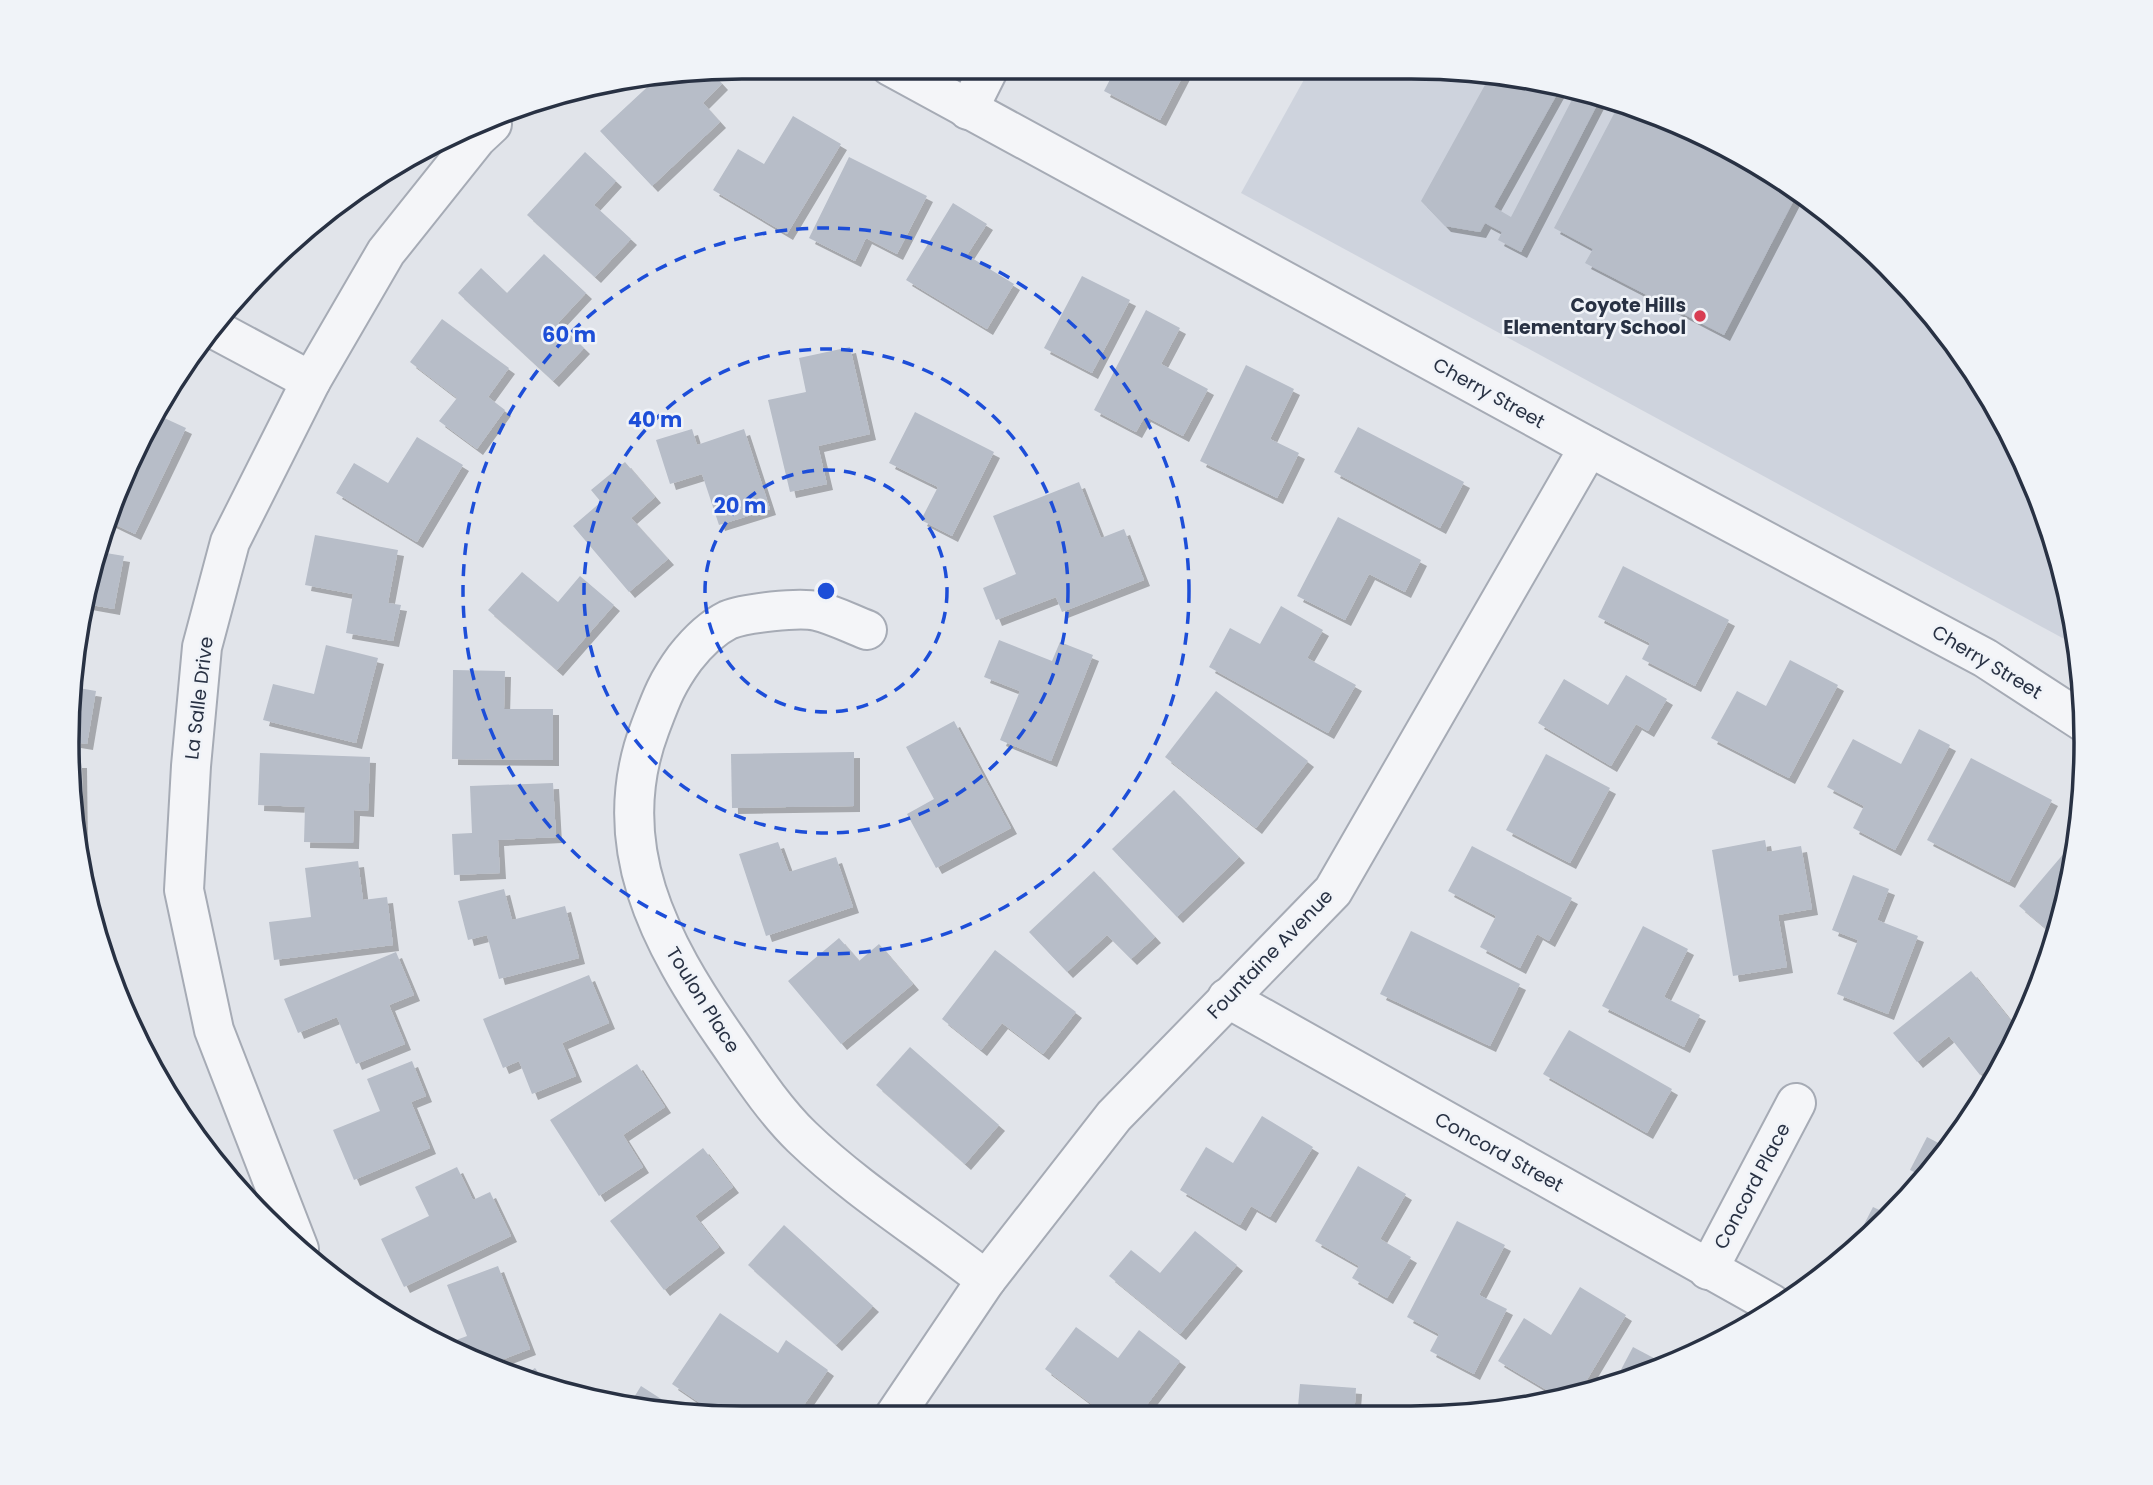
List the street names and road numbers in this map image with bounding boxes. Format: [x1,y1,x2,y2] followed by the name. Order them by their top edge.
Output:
[1428,351,1550,435] street label: Cherry Street
[1927,618,2047,706] street label: Cherry Street
[178,635,220,761] street label: La Salle Drive
[1201,883,1339,1025] street label: Fountaine Avenue
[660,942,746,1058] street label: Toulon Place
[1430,1105,1568,1199] street label: Concord Street
[1707,1118,1797,1254] street label: Concord Place

